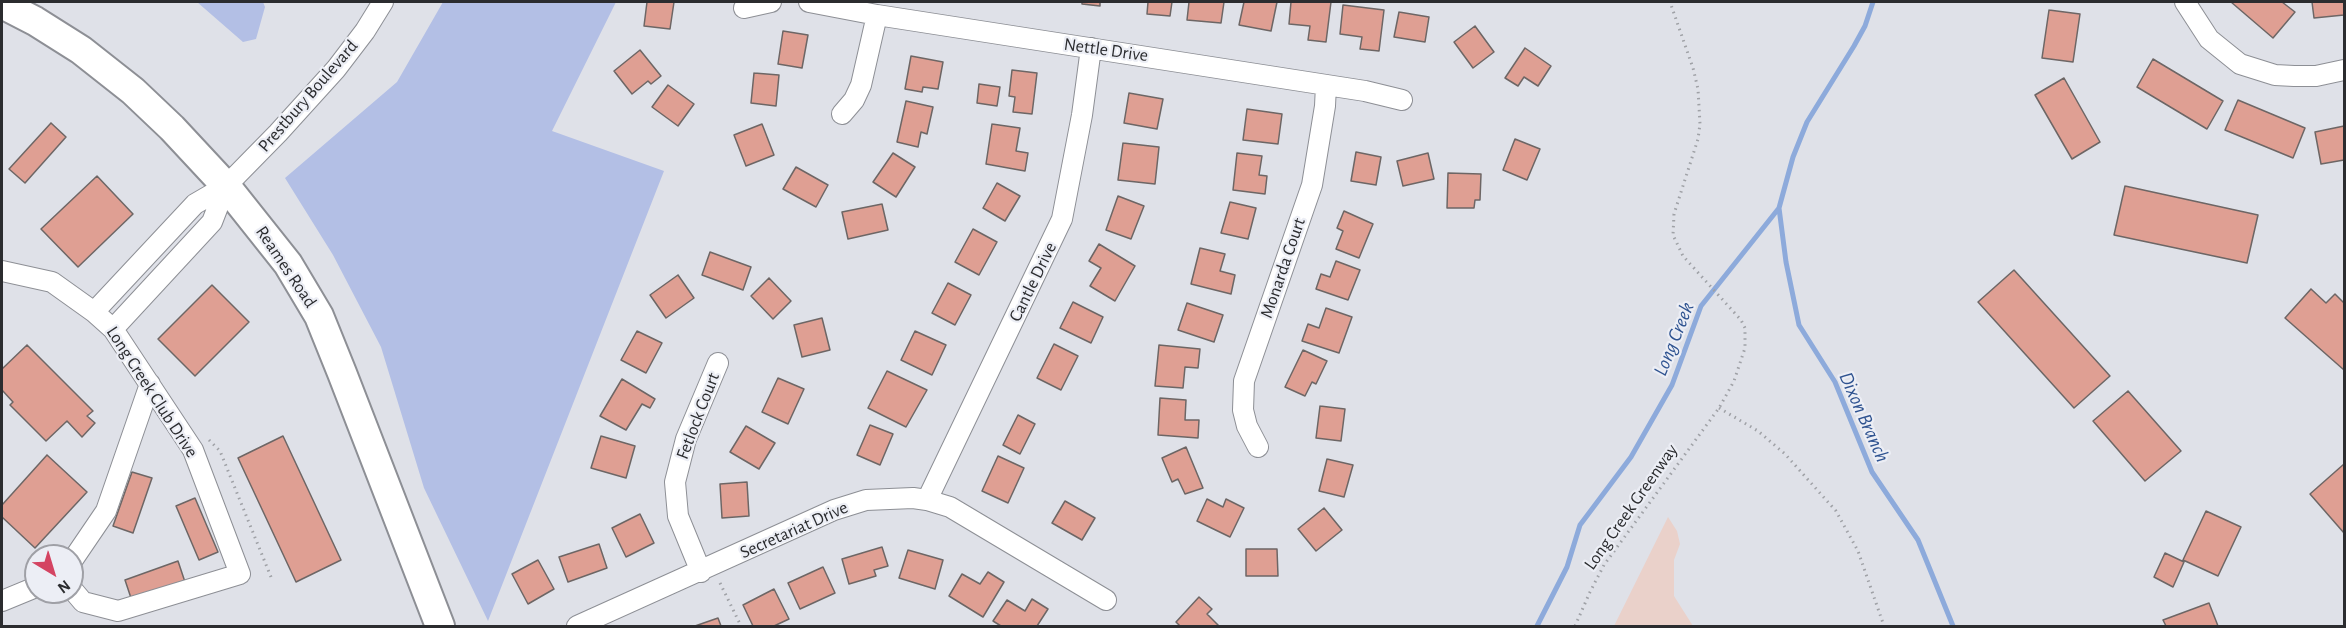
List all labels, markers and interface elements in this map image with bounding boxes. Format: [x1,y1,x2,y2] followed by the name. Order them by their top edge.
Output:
[1062,33,1150,67] street label: Nettle Drive
[253,36,363,156] street label: Prestbury Boulevard
[1256,215,1310,321] street label: Monarda Court
[251,222,321,312] street label: Reames Road
[1005,239,1061,325] street label: Cantle Drive
[1648,299,1700,379] water label: Long Creek
[102,322,202,462] street label: Long Creek Club Drive
[1833,368,1895,466] water label: Dixon Branch
[672,370,724,462] street label: Fetlock Court
[1579,440,1683,574] street label: Long Creek Greenway
[737,497,851,563] street label: Secretariat Drive
[24,544,84,604] north arrow
[55,577,73,596] text: N

